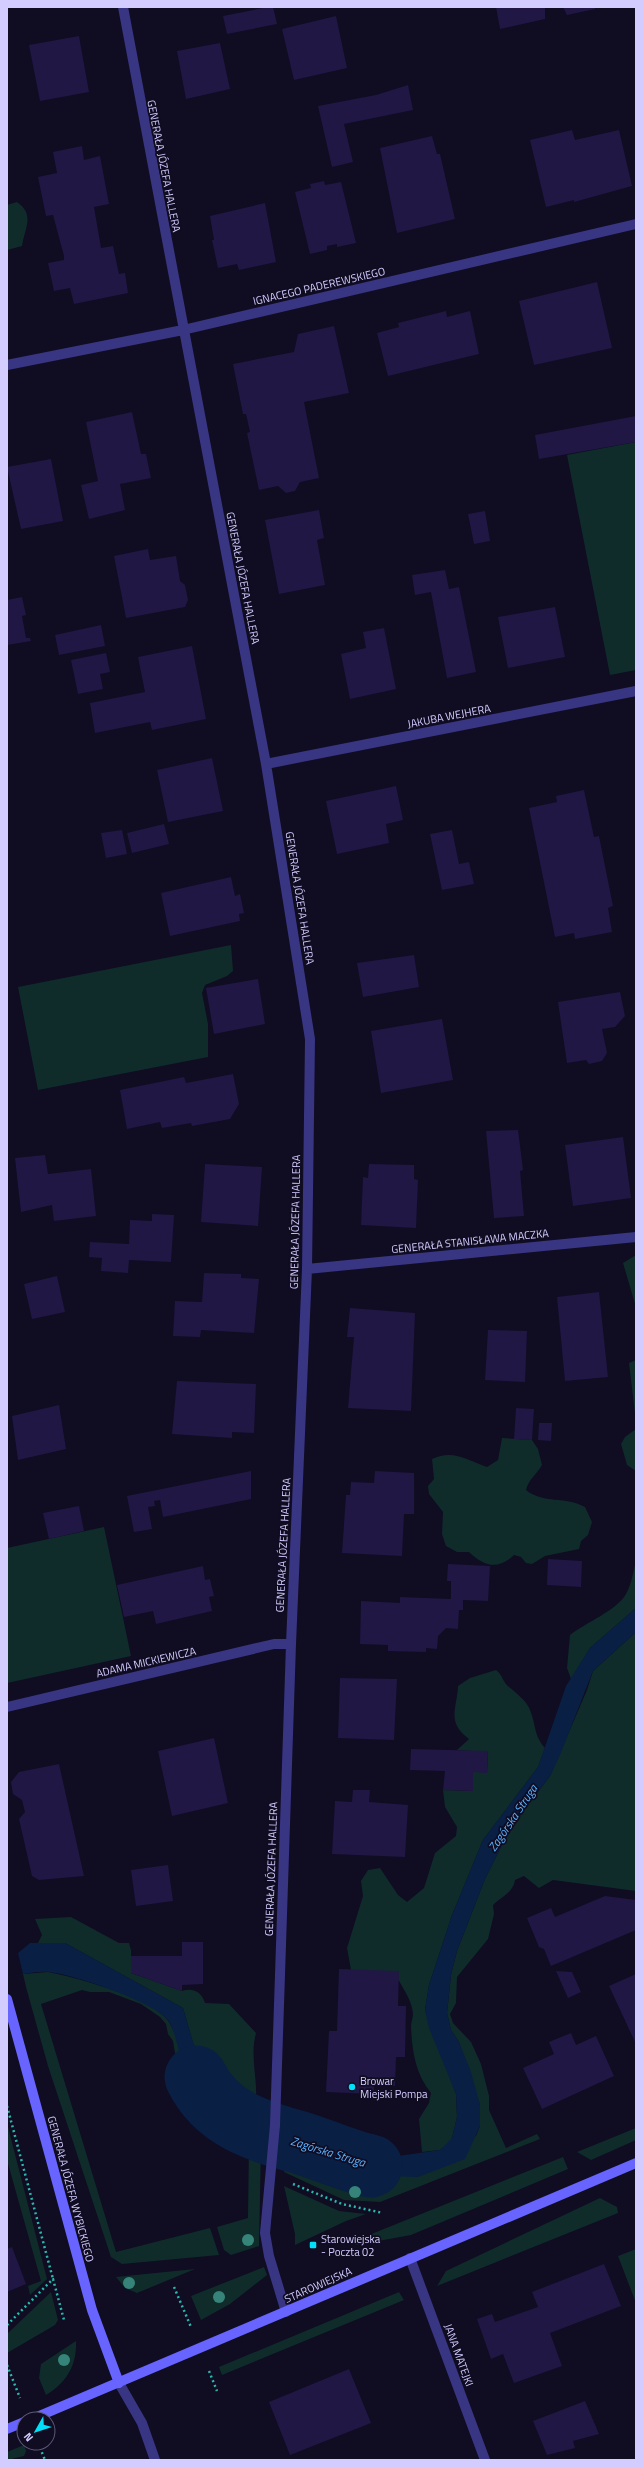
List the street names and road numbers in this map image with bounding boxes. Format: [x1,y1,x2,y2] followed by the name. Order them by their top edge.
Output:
[143,98,185,234] street label: GENERAŁA JÓZEFA HALLERA
[251,263,387,309] street label: IGNACEGO PADEREWSKIEGO
[222,510,264,646] street label: GENERAŁA JÓZEFA HALLERA
[406,700,492,732] street label: JAKUBA WEJHERA
[282,830,318,966] street label: GENERAŁA JÓZEFA HALLERA
[286,1154,304,1289] street label: GENERAŁA JÓZEFA HALLERA
[390,1225,550,1257] street label: GENERAŁA STANISŁAWA MACZKA
[271,1477,295,1613] street label: GENERAŁA JÓZEFA HALLERA
[94,1643,198,1681] street label: ADAMA MICKIEWICZA
[261,1801,281,1937] street label: GENERAŁA JÓZEFA HALLERA
[44,2114,98,2264] street label: GENERAŁA JÓZEFA WYBICKIEGO
[282,2263,355,2307] street label: STAROWIEJSKA
[440,2322,478,2388] street label: JANA MATEJKI

